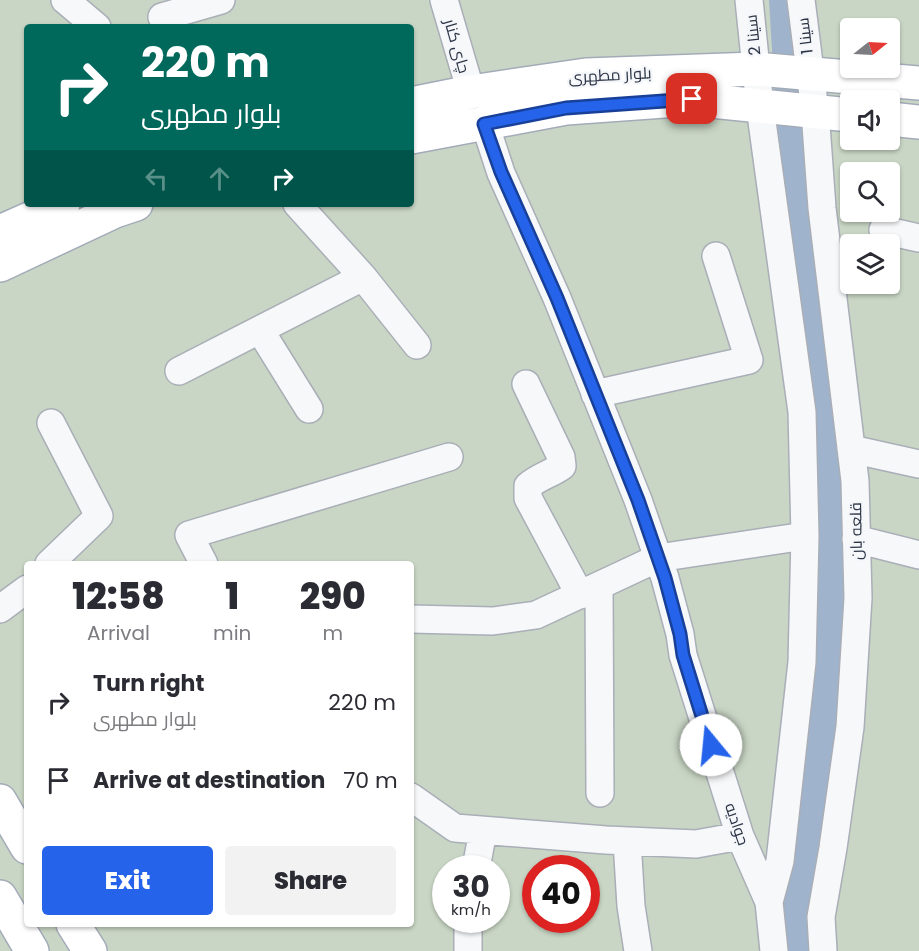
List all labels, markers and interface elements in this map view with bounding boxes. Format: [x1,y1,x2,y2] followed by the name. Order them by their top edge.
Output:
[739,13,767,57] street label: سینا 2
[438,15,476,76] street label: چای کنار
[791,16,819,56] street label: سینا 1
[840,18,900,78] north arrow
[840,18,900,294] map controls
[141,33,270,92] text: 220 m
[42,48,120,126] icon: right
[568,61,652,89] street label: بلوار مطهری
[666,73,717,124] pin
[675,82,708,115] icon: arrive
[840,90,900,150] button: sound
[141,95,281,132] text: بلوار مطهری
[140,162,173,195] icon: left
[203,162,236,195] icon: ahead
[266,162,299,195] icon: right
[840,162,900,222] button: search
[840,234,900,294] button: layers
[844,502,868,560] street label: قلعه بان
[72,571,165,622] text: 12:58
[225,571,239,622] text: 1
[300,571,366,622] text: 290
[87,619,150,647] text: Arrival
[213,619,251,647] text: min
[322,619,343,647] text: m
[93,668,204,699] text: Turn right
[42,686,75,719] icon: right
[328,687,396,718] text: 220 m
[93,705,197,733] text: بلوار مطهری
[679,713,743,777] position arrow
[42,764,75,797] icon: arrive
[93,765,325,796] text: Arrive at destination
[343,765,398,796] text: 70 m
[719,800,755,848] street label: جوادیه
[42,846,213,915] button: Exit
[225,846,396,915] button: Share
[522,855,600,933] speed limit sign: 40
[452,865,490,908] text: 30
[451,899,491,920] text: km/h

